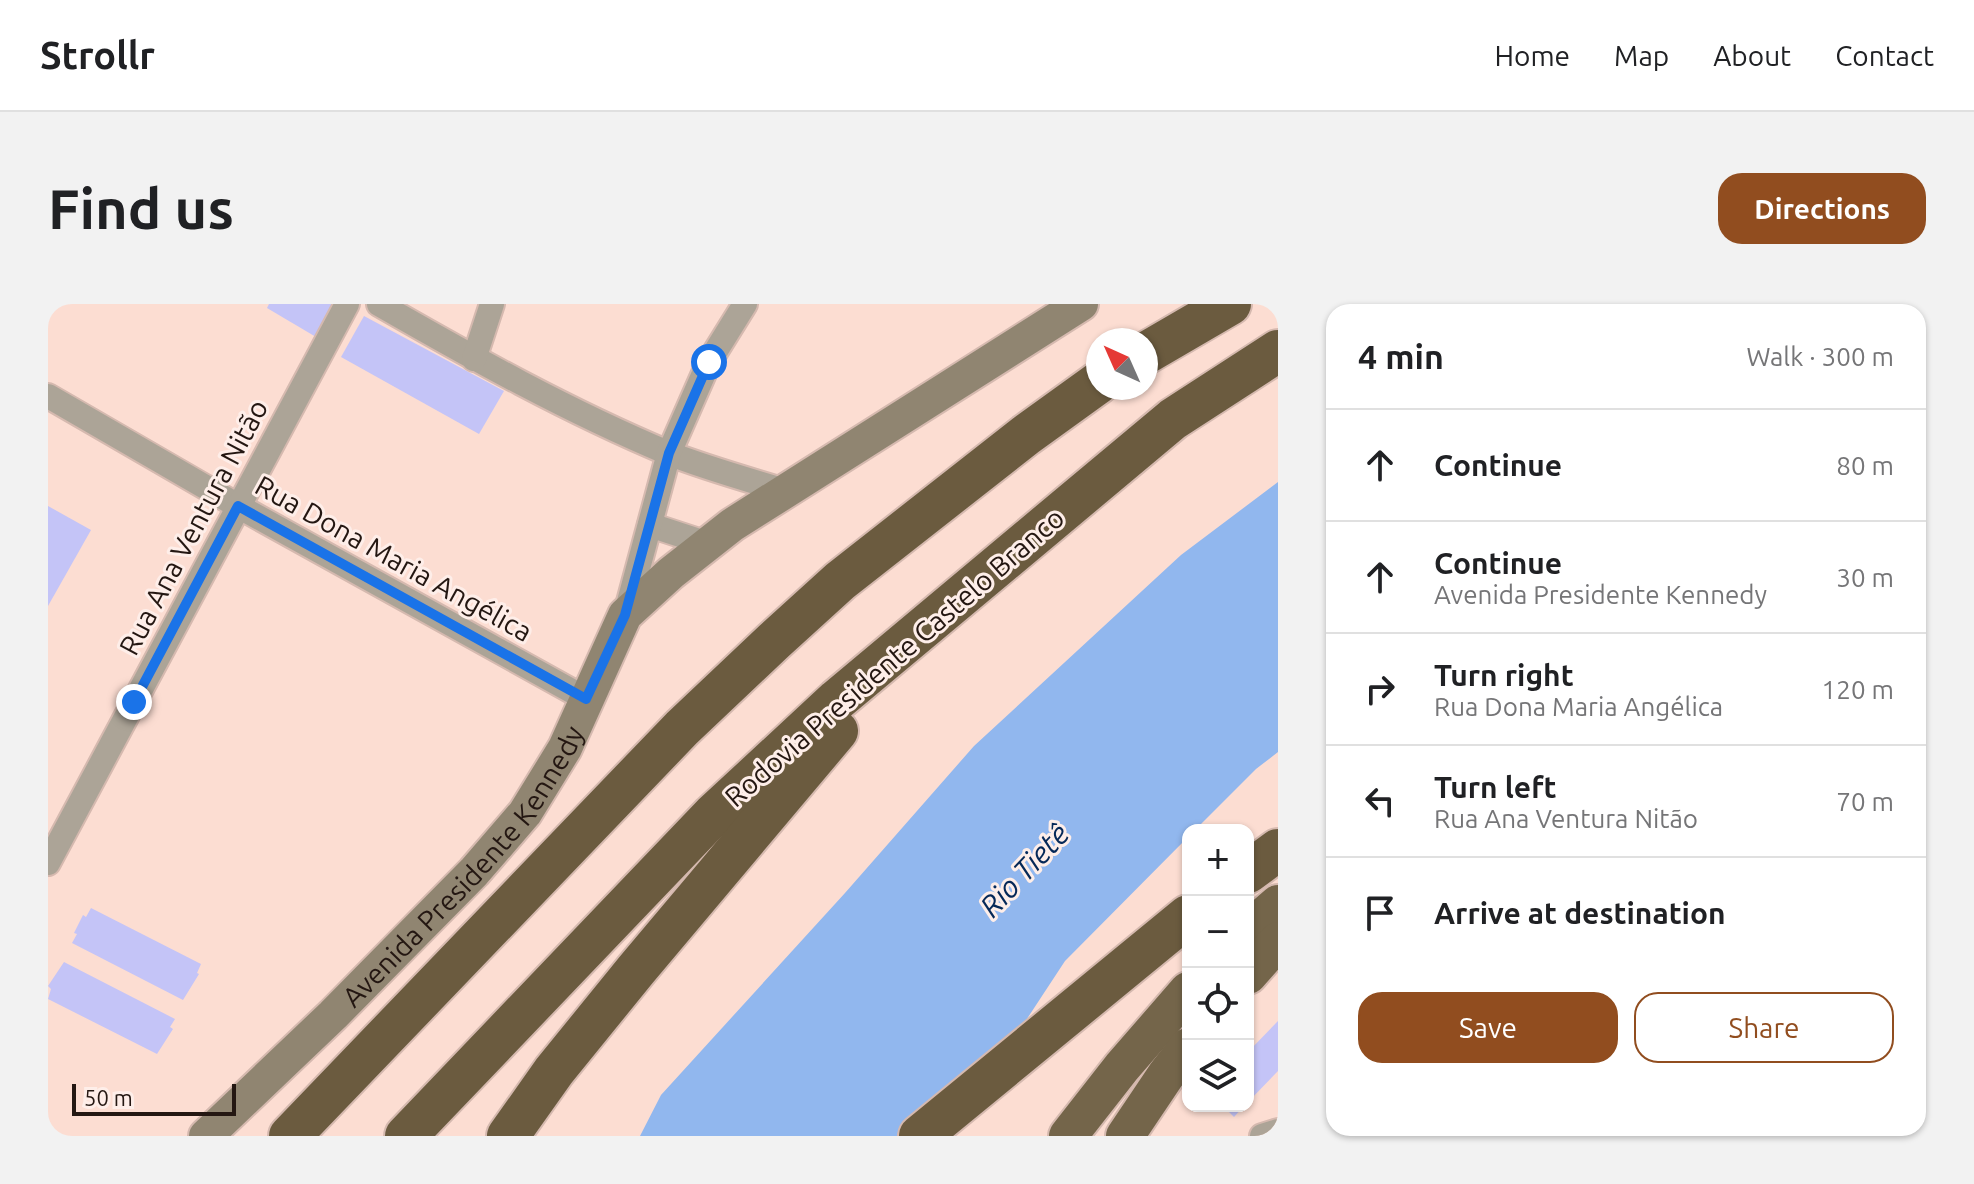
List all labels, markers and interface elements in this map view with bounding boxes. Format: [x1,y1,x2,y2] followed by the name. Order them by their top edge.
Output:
[40,34,155,76] text: Strollr
[1495,40,1570,71] text: Home
[1614,40,1669,71] text: Map
[1713,40,1791,71] text: About
[1835,40,1934,71] text: Contact
[1718,173,1926,244] button: Directions
[48,177,234,240] text: Find us
[1086,328,1158,400] north arrow
[1358,337,1444,375] text: 4 min
[1746,342,1894,371] text: Walk · 300 m
[691,344,727,380] route start
[113,394,273,660] street label: Rua Ana Ventura Nitão
[1358,443,1402,487] icon: ahead
[1434,448,1562,482] text: Continue
[1836,451,1894,480] text: 80 m
[250,469,538,647] street label: Rua Dona Maria Angélica
[718,501,1070,813] street label: Rodovia Presidente Castelo Branco
[1434,546,1562,580] text: Continue
[1358,555,1402,599] icon: ahead
[1836,563,1894,592] text: 30 m
[1434,580,1767,609] text: Avenida Presidente Kennedy
[1434,658,1574,692] text: Turn right
[1358,667,1402,711] icon: right
[1822,675,1894,704] text: 120 m
[116,684,152,720] route end
[1434,692,1723,721] text: Rua Dona Maria Angélica
[335,721,589,1012] street label: Avenida Presidente Kennedy
[1434,770,1556,804] text: Turn left
[1358,779,1402,823] icon: left
[1836,787,1894,816] text: 70 m
[1434,804,1698,833] text: Rua Ana Ventura Nitão
[973,817,1075,923] water label: Rio Tietê
[1182,824,1254,1112] map controls
[1182,824,1254,896] button: +
[1358,891,1402,935] icon: arrive
[1182,896,1254,968] button: −
[1434,896,1726,930] text: Arrive at destination
[1182,968,1254,1040] button: locate
[1358,992,1618,1063] button: Save
[1634,992,1894,1063] button: Share
[1182,1040,1254,1112] button: layers
[72,1080,236,1116] scale bar
[84,1085,133,1110] text: 50 m

